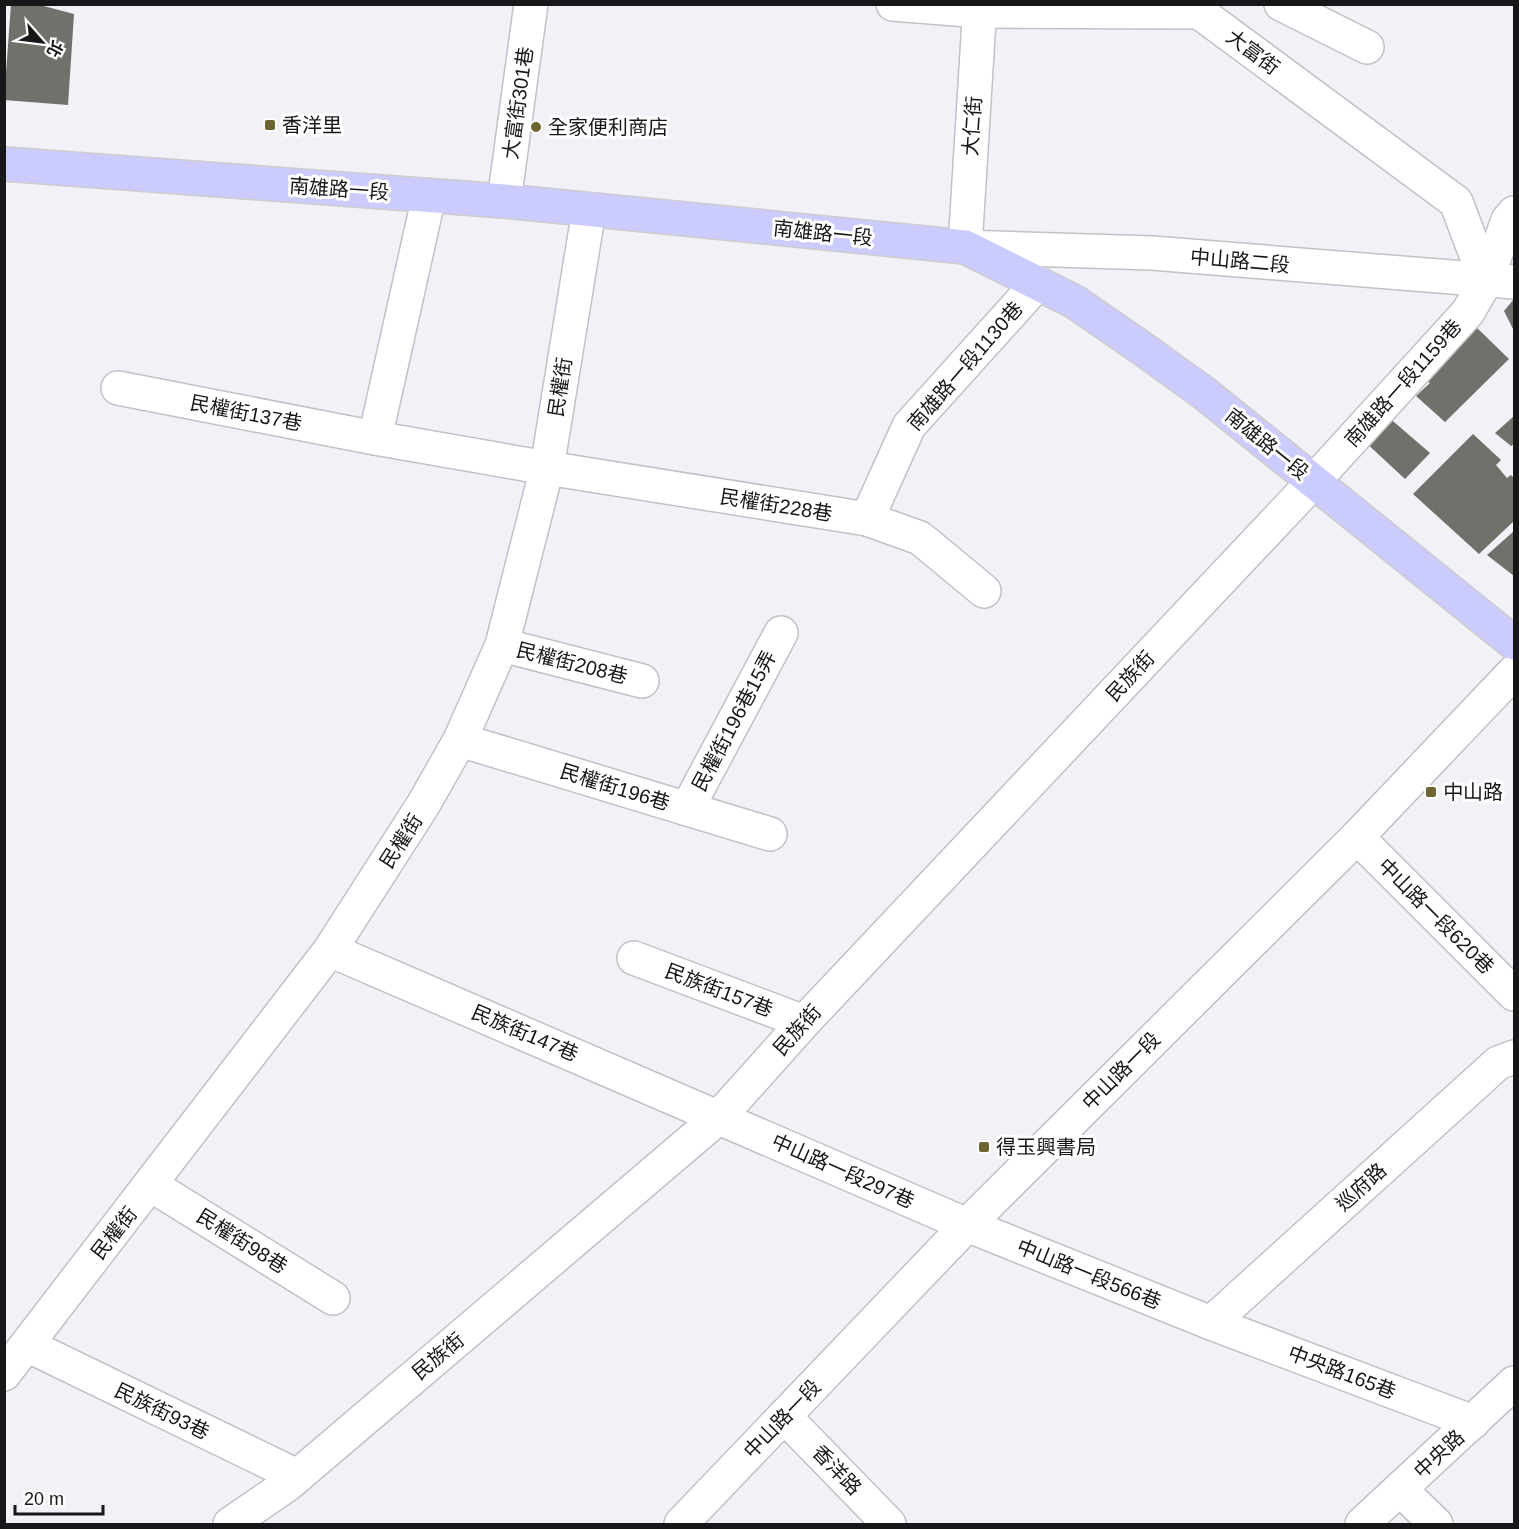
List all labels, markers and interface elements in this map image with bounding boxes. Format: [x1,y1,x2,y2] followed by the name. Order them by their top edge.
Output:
[12,12,72,72] north arrow
[1222,25,1284,79] street label: 大富街
[44,38,66,60] text: 北
[499,45,537,161] street label: 大富街301巷
[959,95,985,157] street label: 大仁街
[282,114,342,136] place label: 香洋里
[548,116,668,138] place label: 全家便利商店
[263,118,277,132] marker: 香洋里
[529,120,543,134] marker: 全家便利商店
[288,175,390,203] street label: 南雄路一段
[772,217,874,249] street label: 南雄路一段
[1189,246,1291,276] street label: 中山路二段
[903,297,1027,435] street label: 南雄路一段1130巷
[1340,315,1466,451] street label: 南雄路一段1159巷
[544,356,576,418] street label: 民權街
[188,391,304,435] street label: 民權街137巷
[1221,404,1313,484] street label: 南雄路一段
[718,485,834,525] street label: 民權街228巷
[514,639,630,687] street label: 民權街208巷
[688,647,780,795] street label: 民權街196巷15弄
[1101,647,1159,705] street label: 民族街
[558,760,672,814] street label: 民權街196巷
[1443,781,1503,803] place label: 中山路
[1424,785,1438,799] marker: 中山路
[375,810,427,872] street label: 民權街
[1374,854,1498,978] street label: 中山路一段620巷
[662,959,776,1021] street label: 民族街157巷
[769,1000,825,1060] street label: 民族街
[469,1001,581,1065] street label: 民族街147巷
[1078,1028,1164,1114] street label: 中山路一段
[768,1130,918,1212] street label: 中山路一段297巷
[996,1136,1096,1158] place label: 得玉興書局
[977,1140,991,1154] marker: 得玉興書局
[1331,1159,1391,1215] street label: 巡府路
[87,1203,141,1263] street label: 民權街
[193,1205,291,1277] street label: 民權街98巷
[1014,1235,1164,1313] street label: 中山路一段566巷
[408,1328,468,1384] street label: 民族街
[1285,1341,1399,1403] street label: 中央路165巷
[739,1375,825,1463] street label: 中山路一段
[111,1379,213,1443] street label: 民族街93巷
[1410,1425,1468,1483] street label: 中央路
[808,1441,866,1499] street label: 香洋路
[15,1478,104,1516] scale bar
[24,1489,64,1509] text: 20 m

